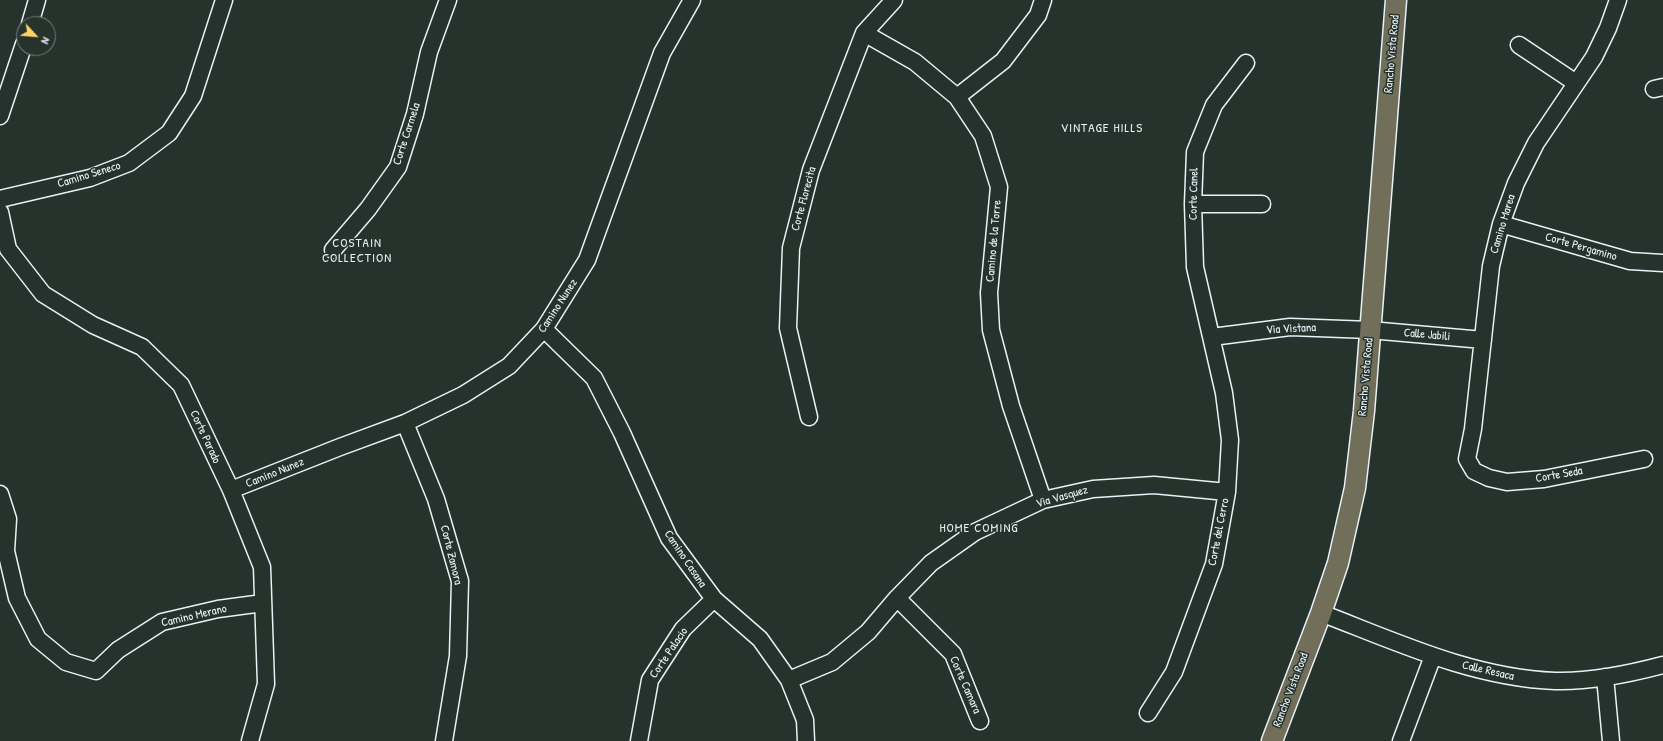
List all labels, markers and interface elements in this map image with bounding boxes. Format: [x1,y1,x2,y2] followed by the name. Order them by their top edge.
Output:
[1381,14,1403,94] street label: Rancho Vista Road
[16,16,56,56] north arrow
[38,35,53,47] text: N
[390,101,424,167] street label: Corte Carmela
[1061,121,1143,137] district label: VINTAGE HILLS
[56,159,122,191] street label: Camino Seneco
[789,165,819,233] street label: Corte Florecita
[1186,168,1202,220] street label: Corte Canel
[1487,193,1519,255] street label: Camino Marea
[983,199,1005,283] street label: Camino de la Torre
[1543,230,1619,264] street label: Corte Pergamino
[322,236,392,267] district label: COSTAIN COLLECTION
[535,276,581,336] street label: Camino Nunez
[1266,321,1316,337] street label: Via Vistana
[1403,326,1451,344] street label: Calle Jabili
[1355,337,1377,417] street label: Rancho Vista Road
[186,408,224,466] street label: Corte Parado
[244,455,306,491] street label: Camino Nunez
[1534,464,1584,486] street label: Corte Seda
[1034,483,1090,511] street label: Via Vasquez
[1205,497,1233,567] street label: Corte del Cerro
[939,521,1019,537] district label: HOME COMING
[437,524,465,586] street label: Corte Zamora
[661,528,709,590] street label: Camino Casana
[160,601,228,631] street label: Camino Merano
[647,625,691,681] street label: Corte Palacio
[1270,651,1312,729] street label: Rancho Vista Road
[946,654,984,716] street label: Corte Camara
[1461,658,1515,684] street label: Calle Resaca

